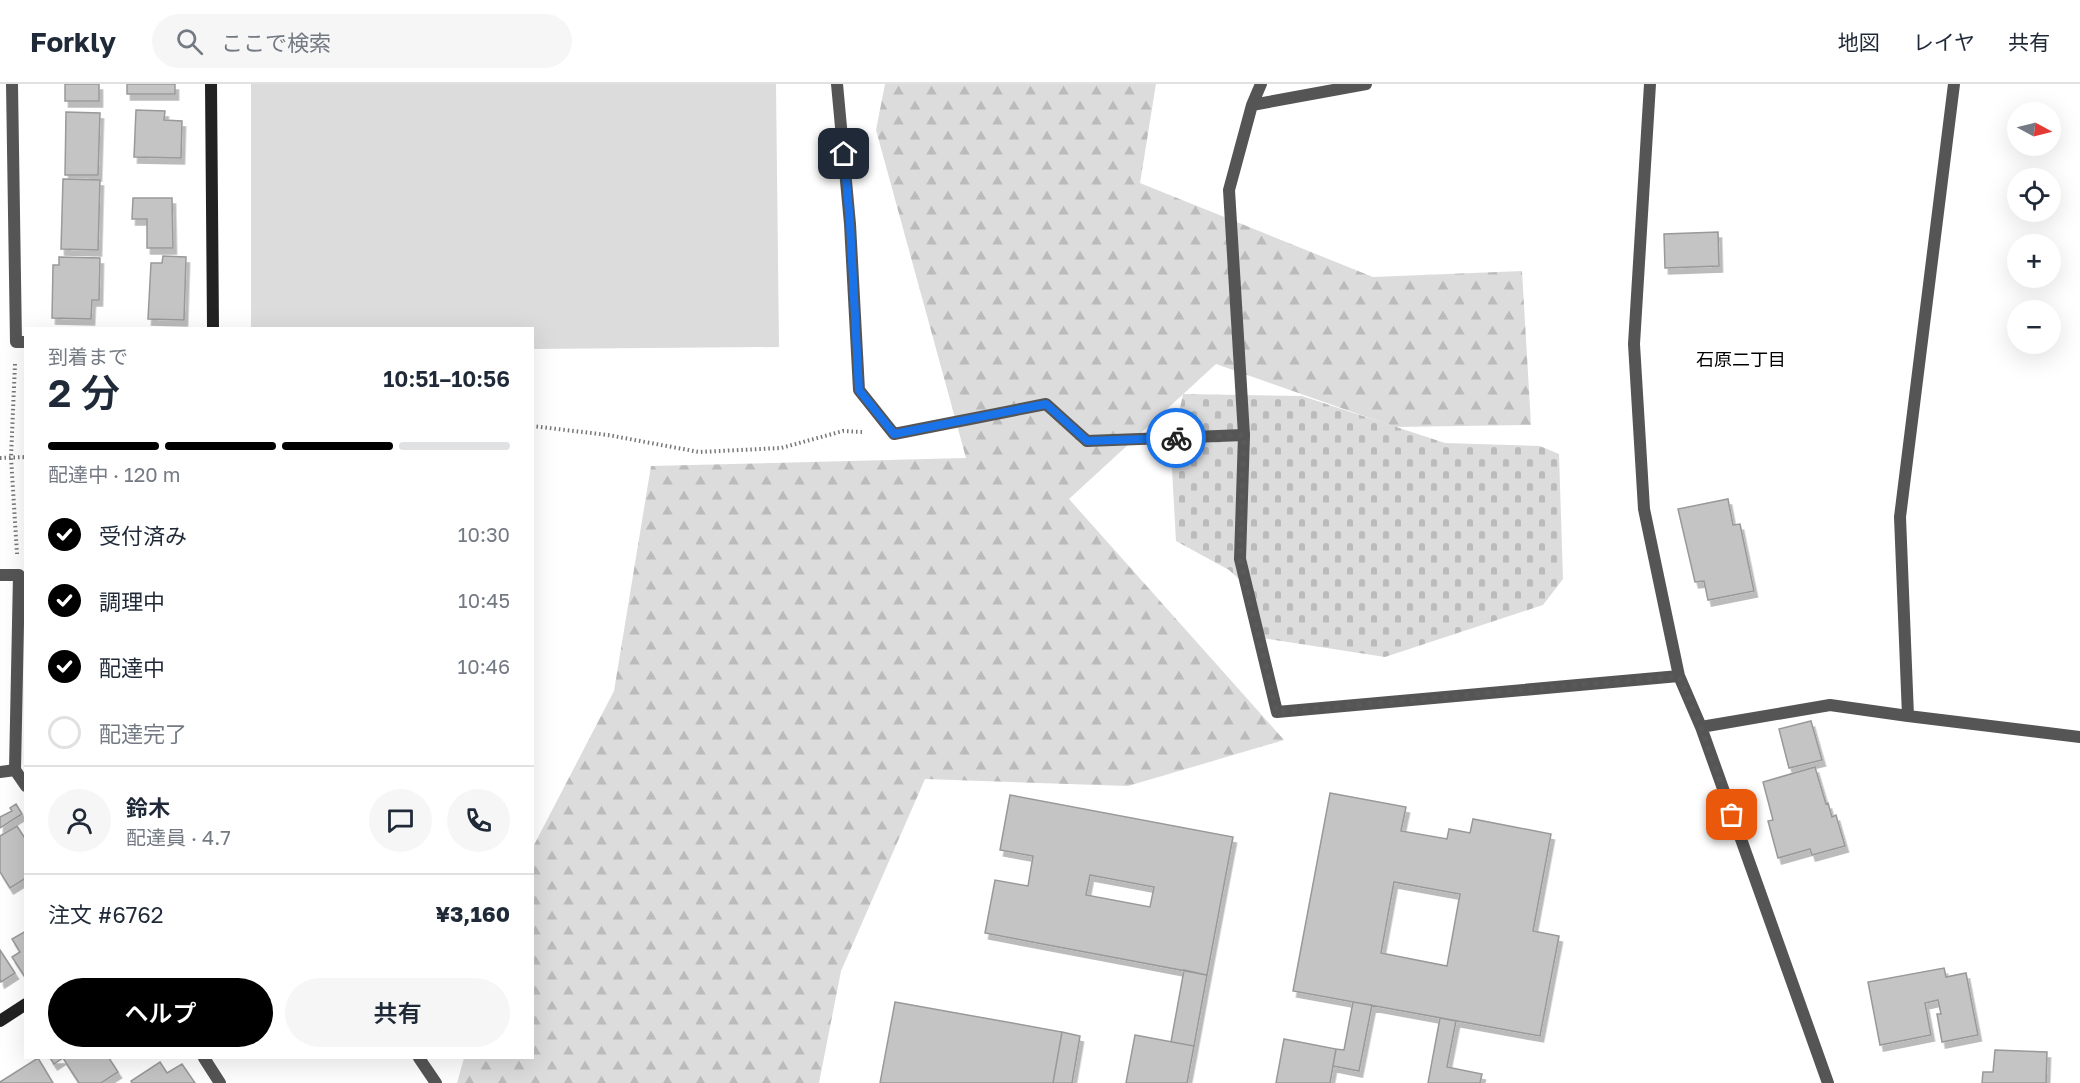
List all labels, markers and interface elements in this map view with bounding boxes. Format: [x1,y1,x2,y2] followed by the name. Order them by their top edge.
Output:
[152,14,572,68] search box
[30,25,116,58] text: Forkly
[173,25,206,58] icon: search
[221,29,331,56] text: ここで検索
[1838,29,1880,55] text: 地図
[1913,29,1975,55] text: レイヤ
[2008,29,2050,55] text: 共有
[2007,102,2061,156] north arrow
[2007,102,2061,354] map controls
[818,128,869,179] pin
[827,137,860,170] icon: home
[2007,168,2061,222] button: locate
[2007,234,2061,288] button: +
[2007,300,2061,354] button: −
[48,344,128,368] text: 到着まで
[1696,348,1786,370] district label: 石原二丁目
[383,365,510,392] text: 10:51–10:56
[48,369,120,416] text: 2 分
[1146,408,1206,468] courier
[1160,422,1193,455] icon: bike
[48,462,180,486] text: 配達中 · 120 m
[48,518,81,551] icon: check
[99,522,187,549] text: 受付済み
[458,522,510,546] text: 10:30
[48,584,81,617] icon: check
[99,588,165,615] text: 調理中
[458,588,510,612] text: 10:45
[48,650,81,683] icon: check
[99,654,165,681] text: 配達中
[458,654,510,678] text: 10:46
[99,720,187,747] text: 配達完了
[48,789,111,852] button: person
[369,789,432,852] button: chat
[447,789,510,852] button: phone
[1706,789,1757,840] pin
[126,794,170,821] text: 鈴木
[1715,798,1748,831] icon: bag
[126,825,231,849] text: 配達員 · 4.7
[435,900,510,927] text: ¥3,160
[48,901,164,928] text: 注文 #6762
[48,978,273,1047] button: ヘルプ
[285,978,510,1047] button: 共有

